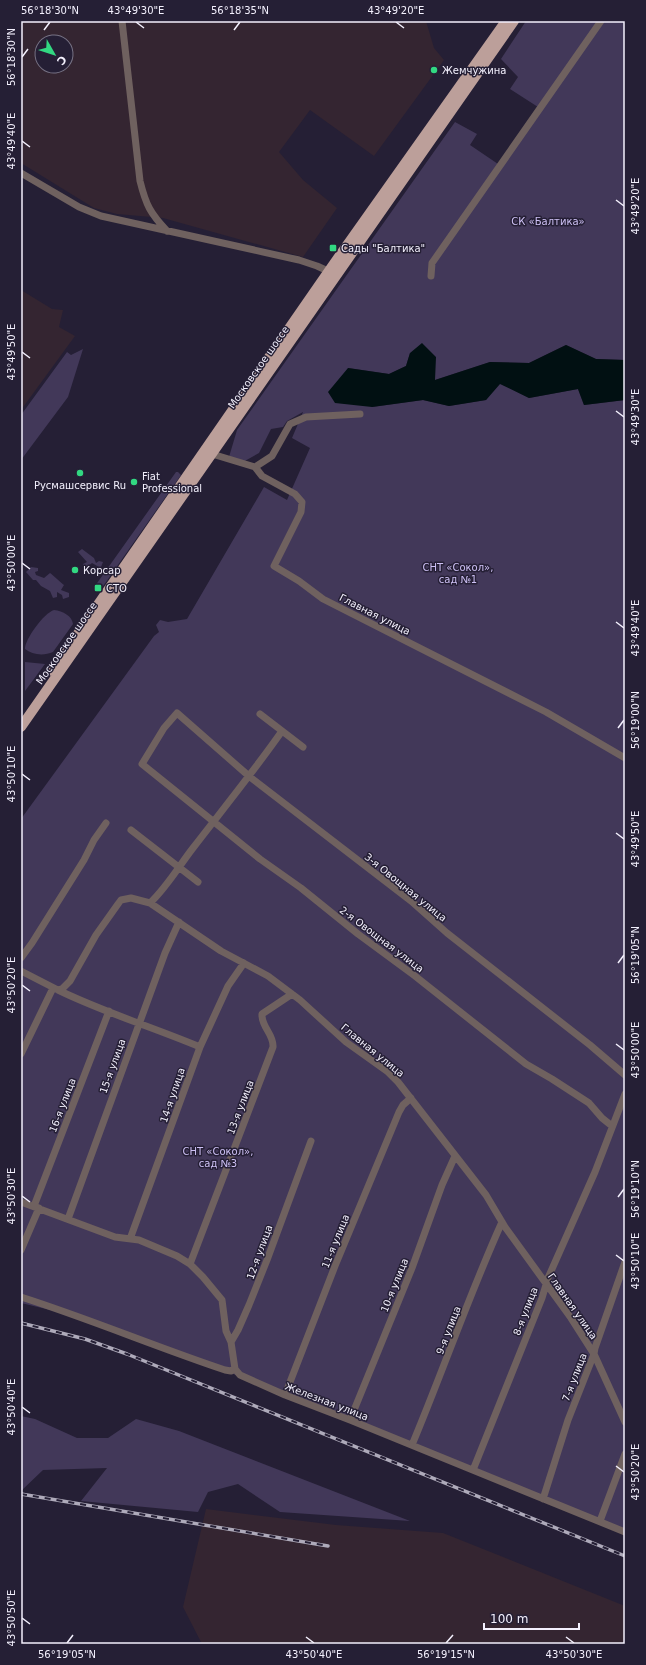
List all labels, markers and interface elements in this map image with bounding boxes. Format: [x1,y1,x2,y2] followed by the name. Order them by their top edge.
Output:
[21,5,79,16] text: 56°18'30"N
[108,5,164,16] text: 43°49'30"E
[211,5,269,16] text: 56°18'35"N
[368,5,424,16] text: 43°49'20"E
[6,28,17,86] text: 56°18'30"N
[34,34,74,74] north arrow
[54,53,69,67] text: С
[429,65,439,75] marker: Жемчужина
[442,65,506,76] place label: Жемчужина
[6,113,17,169] text: 43°49'40"E
[630,178,641,234] text: 43°49'20"E
[511,216,585,227] park label: СК «Балтика»
[328,243,338,253] marker: Сады "Балтика"
[341,243,425,254] place label: Сады "Балтика"
[6,324,17,380] text: 43°49'50"E
[226,324,291,410] street label: Московское шоссе
[630,389,641,445] text: 43°49'30"E
[75,468,85,478] marker: Русмашсервис Ru
[142,471,202,494] place label: Fiat Professional
[129,477,139,487] marker: Fiat Professional
[34,480,126,491] place label: Русмашсервис Ru
[6,535,17,591] text: 43°50'00"E
[423,562,493,585] park label: СНТ «Сокол», сад №1
[70,565,80,575] marker: Корсар
[83,565,121,576] place label: Корсар
[93,583,103,593] marker: СТО
[106,583,127,594] place label: СТО
[337,592,412,637] street label: Главная улица
[34,600,99,686] street label: Московское шоссе
[630,600,641,656] text: 43°49'40"E
[630,691,641,749] text: 56°19'00"N
[6,746,17,802] text: 43°50'10"E
[630,811,641,867] text: 43°49'50"E
[363,851,449,924] street label: 3-я Овощная улица
[338,904,426,975] street label: 2-я Овощная улица
[630,926,641,984] text: 56°19'05"N
[6,957,17,1013] text: 43°50'20"E
[339,1022,407,1079] street label: Главная улица
[630,1022,641,1078] text: 43°50'00"E
[98,1037,127,1095] street label: 15-я улица
[158,1066,187,1124] street label: 14-я улица
[47,1076,78,1134] street label: 16-я улица
[225,1078,256,1136] street label: 13-я улица
[183,1146,253,1169] park label: СНТ «Сокол», сад №3
[630,1160,641,1218] text: 56°19'10"N
[6,1168,17,1224] text: 43°50'30"E
[320,1213,351,1270] street label: 11-я улица
[245,1223,274,1281] street label: 12-я улица
[630,1233,641,1289] text: 43°50'10"E
[379,1257,410,1314] street label: 10-я улица
[546,1271,600,1341] street label: Главная улица
[511,1285,540,1337] street label: 8-я улица
[434,1304,463,1356] street label: 9-я улица
[560,1351,589,1403] street label: 7-я улица
[6,1379,17,1435] text: 43°50'40"E
[284,1380,370,1422] street label: Железная улица
[630,1444,641,1500] text: 43°50'20"E
[6,1590,17,1646] text: 43°50'50"E
[484,1605,579,1631] scale bar
[490,1612,528,1626] text: 100 m
[38,1649,96,1660] text: 56°19'05"N
[286,1649,342,1660] text: 43°50'40"E
[417,1649,475,1660] text: 56°19'15"N
[546,1649,602,1660] text: 43°50'30"E

